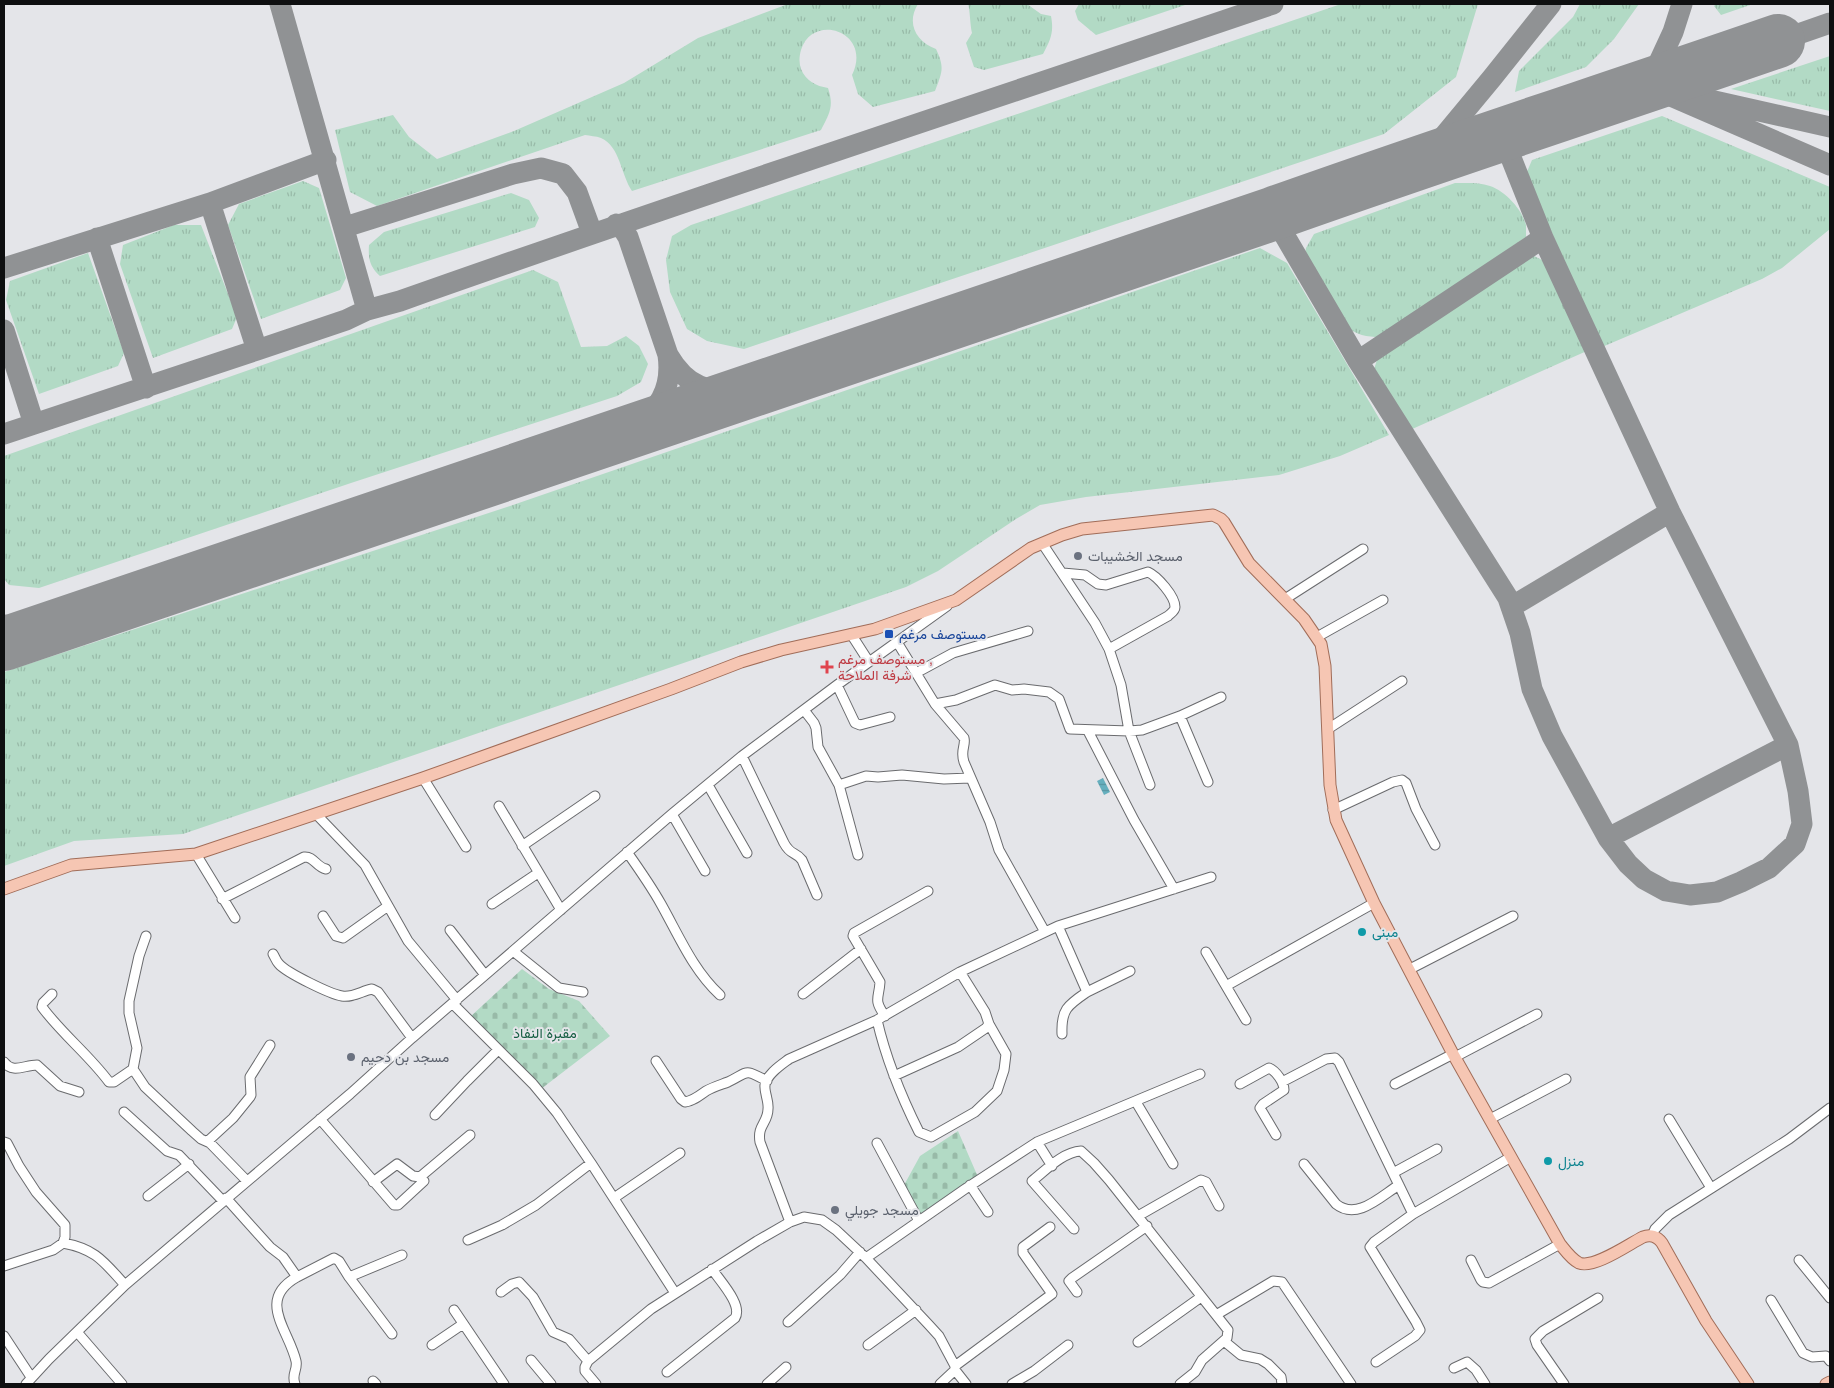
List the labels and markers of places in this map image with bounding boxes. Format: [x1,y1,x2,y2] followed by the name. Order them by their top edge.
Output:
[1088,548,1183,565] place label: مسجد الخشيبات
[1072,550,1084,562] marker: مسجد الخشيبات
[899,626,986,643] place label: مستوصف مرغم
[883,628,895,640] marker: مستوصف مرغم
[838,651,933,684] place label: مستوصف مرغم , شرفة الملاحة
[820,660,834,674] marker: مستوصف مرغم , شرفة الملاحة
[1372,924,1398,941] place label: مبنى
[1356,926,1368,938] marker: مبنى
[361,1049,449,1066] place label: مسجد بن دحيم
[345,1051,357,1063] marker: مسجد بن دحيم
[1558,1153,1584,1171] place label: منزل
[1542,1155,1554,1167] marker: منزل
[845,1202,919,1222] place label: مسجد جويلي
[829,1204,841,1216] marker: مسجد جويلي

